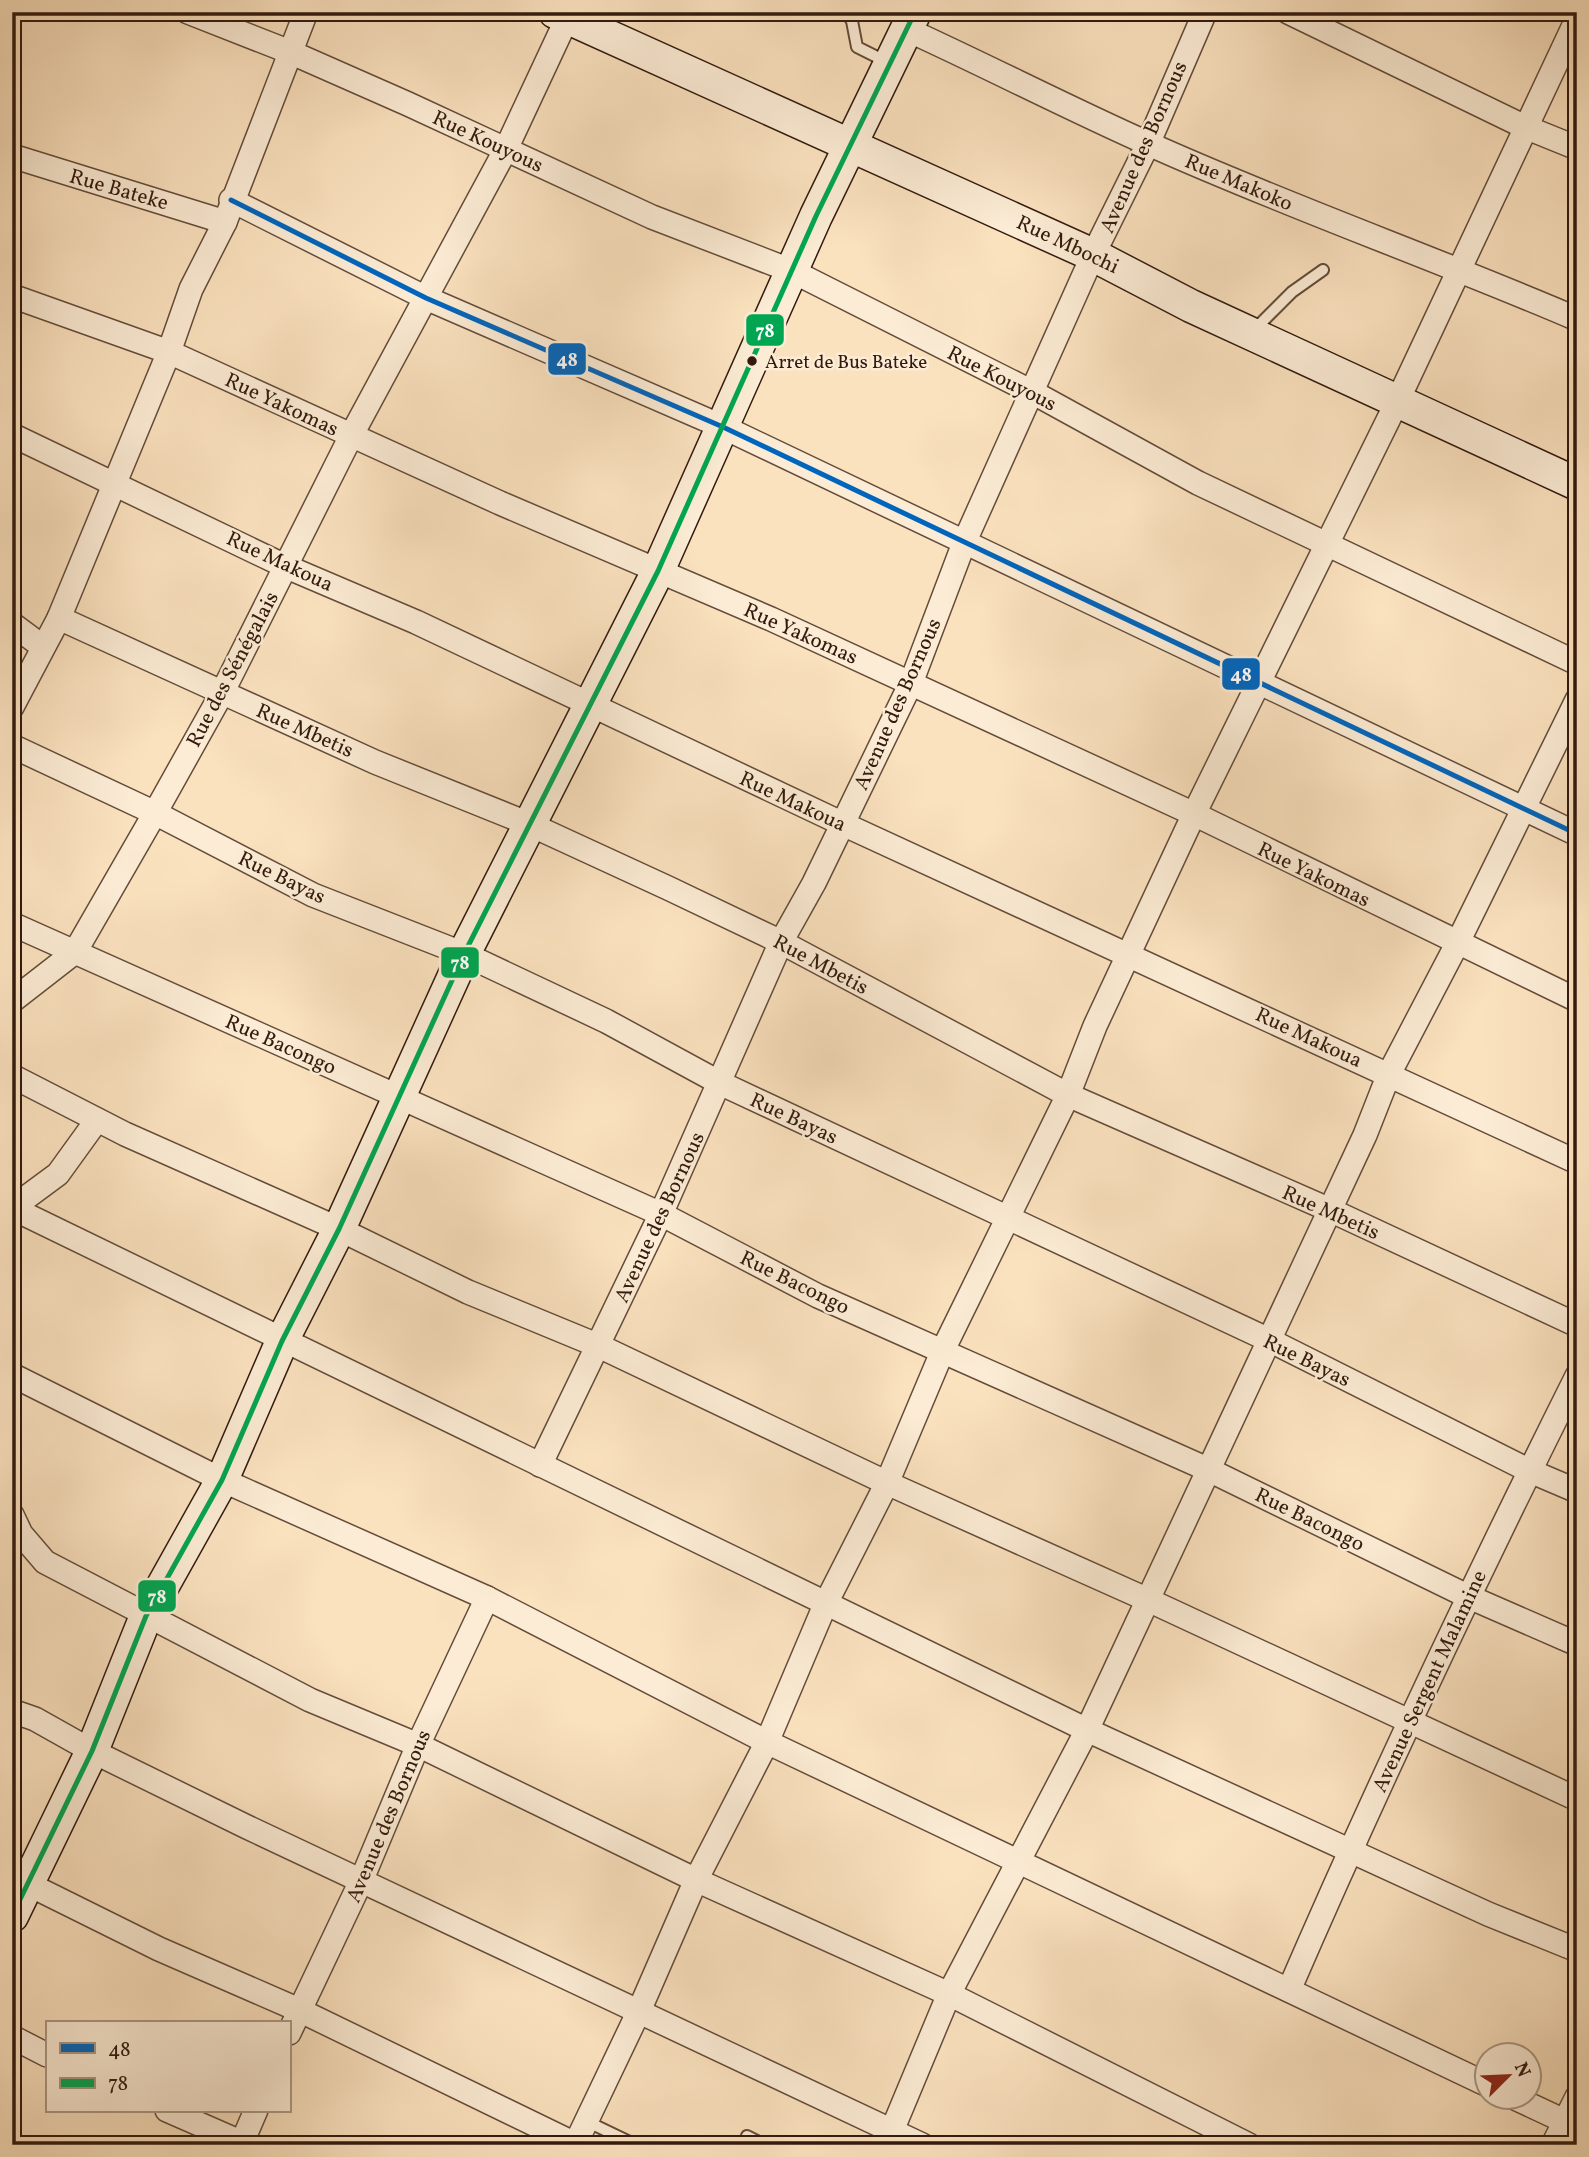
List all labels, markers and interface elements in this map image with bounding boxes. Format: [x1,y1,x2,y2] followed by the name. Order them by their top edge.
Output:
[1093,57,1195,238] street label: Avenue des Bornous
[427,104,548,181] street label: Rue Kouyous
[1180,148,1297,219] street label: Rue Makoko
[66,162,172,218] street label: Rue Bateke
[1011,209,1123,282] street label: Rue Mbochi
[745,313,785,347] line badge: 78
[755,319,775,345] text: 78
[942,339,1061,419] street label: Rue Kouyous
[547,342,587,376] line badge: 48
[556,348,578,374] text: 48
[765,350,927,376] place label: Arret de Bus Bateke
[745,354,759,368] marker: Arret de Bus Bateke
[220,366,343,444] street label: Rue Yakomas
[221,525,338,600] street label: Rue Makoua
[180,587,287,753] street label: Rue des Sénégalais
[739,596,862,673] street label: Rue Yakomas
[847,614,949,795] street label: Avenue des Bornous
[1221,657,1261,691] line badge: 48
[1230,663,1252,689] text: 48
[251,697,358,766] street label: Rue Mbetis
[734,765,851,840] street label: Rue Makoua
[1252,835,1375,915] street label: Rue Yakomas
[233,845,330,912] street label: Rue Bayas
[768,928,873,1003] street label: Rue Mbetis
[440,946,480,979] line badge: 78
[450,951,470,977] text: 78
[1250,1001,1367,1076] street label: Rue Makoua
[220,1008,341,1083] street label: Rue Bacongo
[745,1086,842,1152] street label: Rue Bayas
[608,1127,713,1308] street label: Avenue des Bornous
[1277,1179,1384,1248] street label: Rue Mbetis
[735,1244,854,1322] street label: Rue Bacongo
[1258,1328,1355,1395] street label: Rue Bayas
[1250,1481,1369,1559] street label: Rue Bacongo
[1366,1566,1495,1798] street label: Avenue Sergent Malamine
[137,1579,177,1613] line badge: 78
[147,1585,167,1611] text: 78
[340,1726,439,1908] street label: Avenue des Bornous
[46,2021,290,2112] legend
[108,2036,131,2065] text: 48
[1474,2042,1544,2112] north arrow
[1507,2058,1536,2082] text: N
[108,2070,128,2099] text: 78

